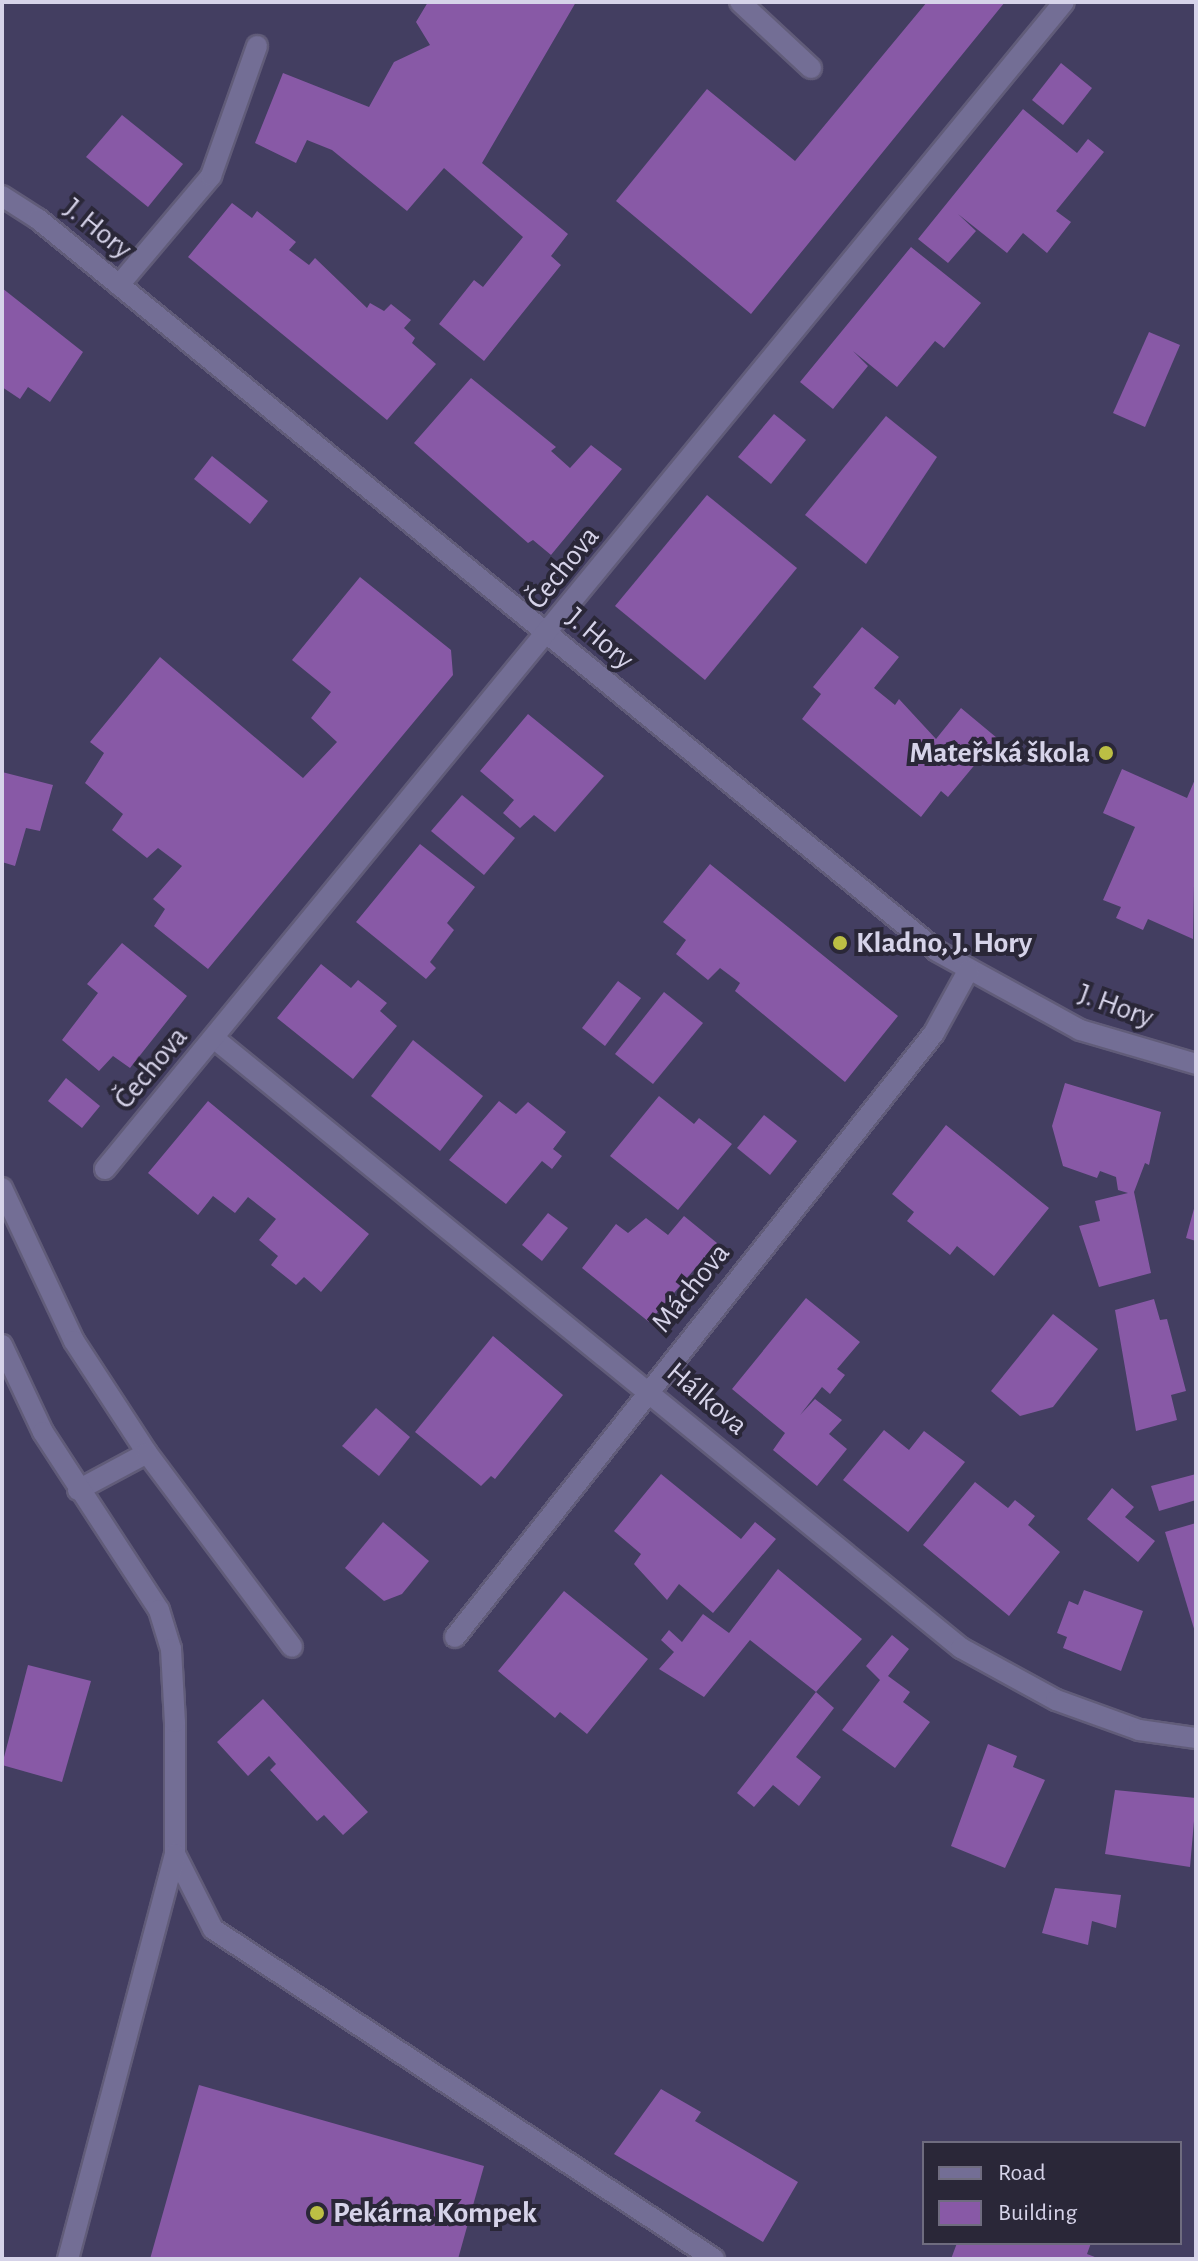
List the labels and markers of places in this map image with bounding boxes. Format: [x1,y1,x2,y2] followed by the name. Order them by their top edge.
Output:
[910,735,1090,771] place label: Mateřská škola
[1097,744,1115,762] marker: Mateřská škola
[856,925,1032,961] place label: Kladno, J. Hory
[831,934,849,952] marker: Kladno, J. Hory
[333,2195,537,2231] place label: Pekárna Kompek
[308,2204,326,2222] marker: Pekárna Kompek

